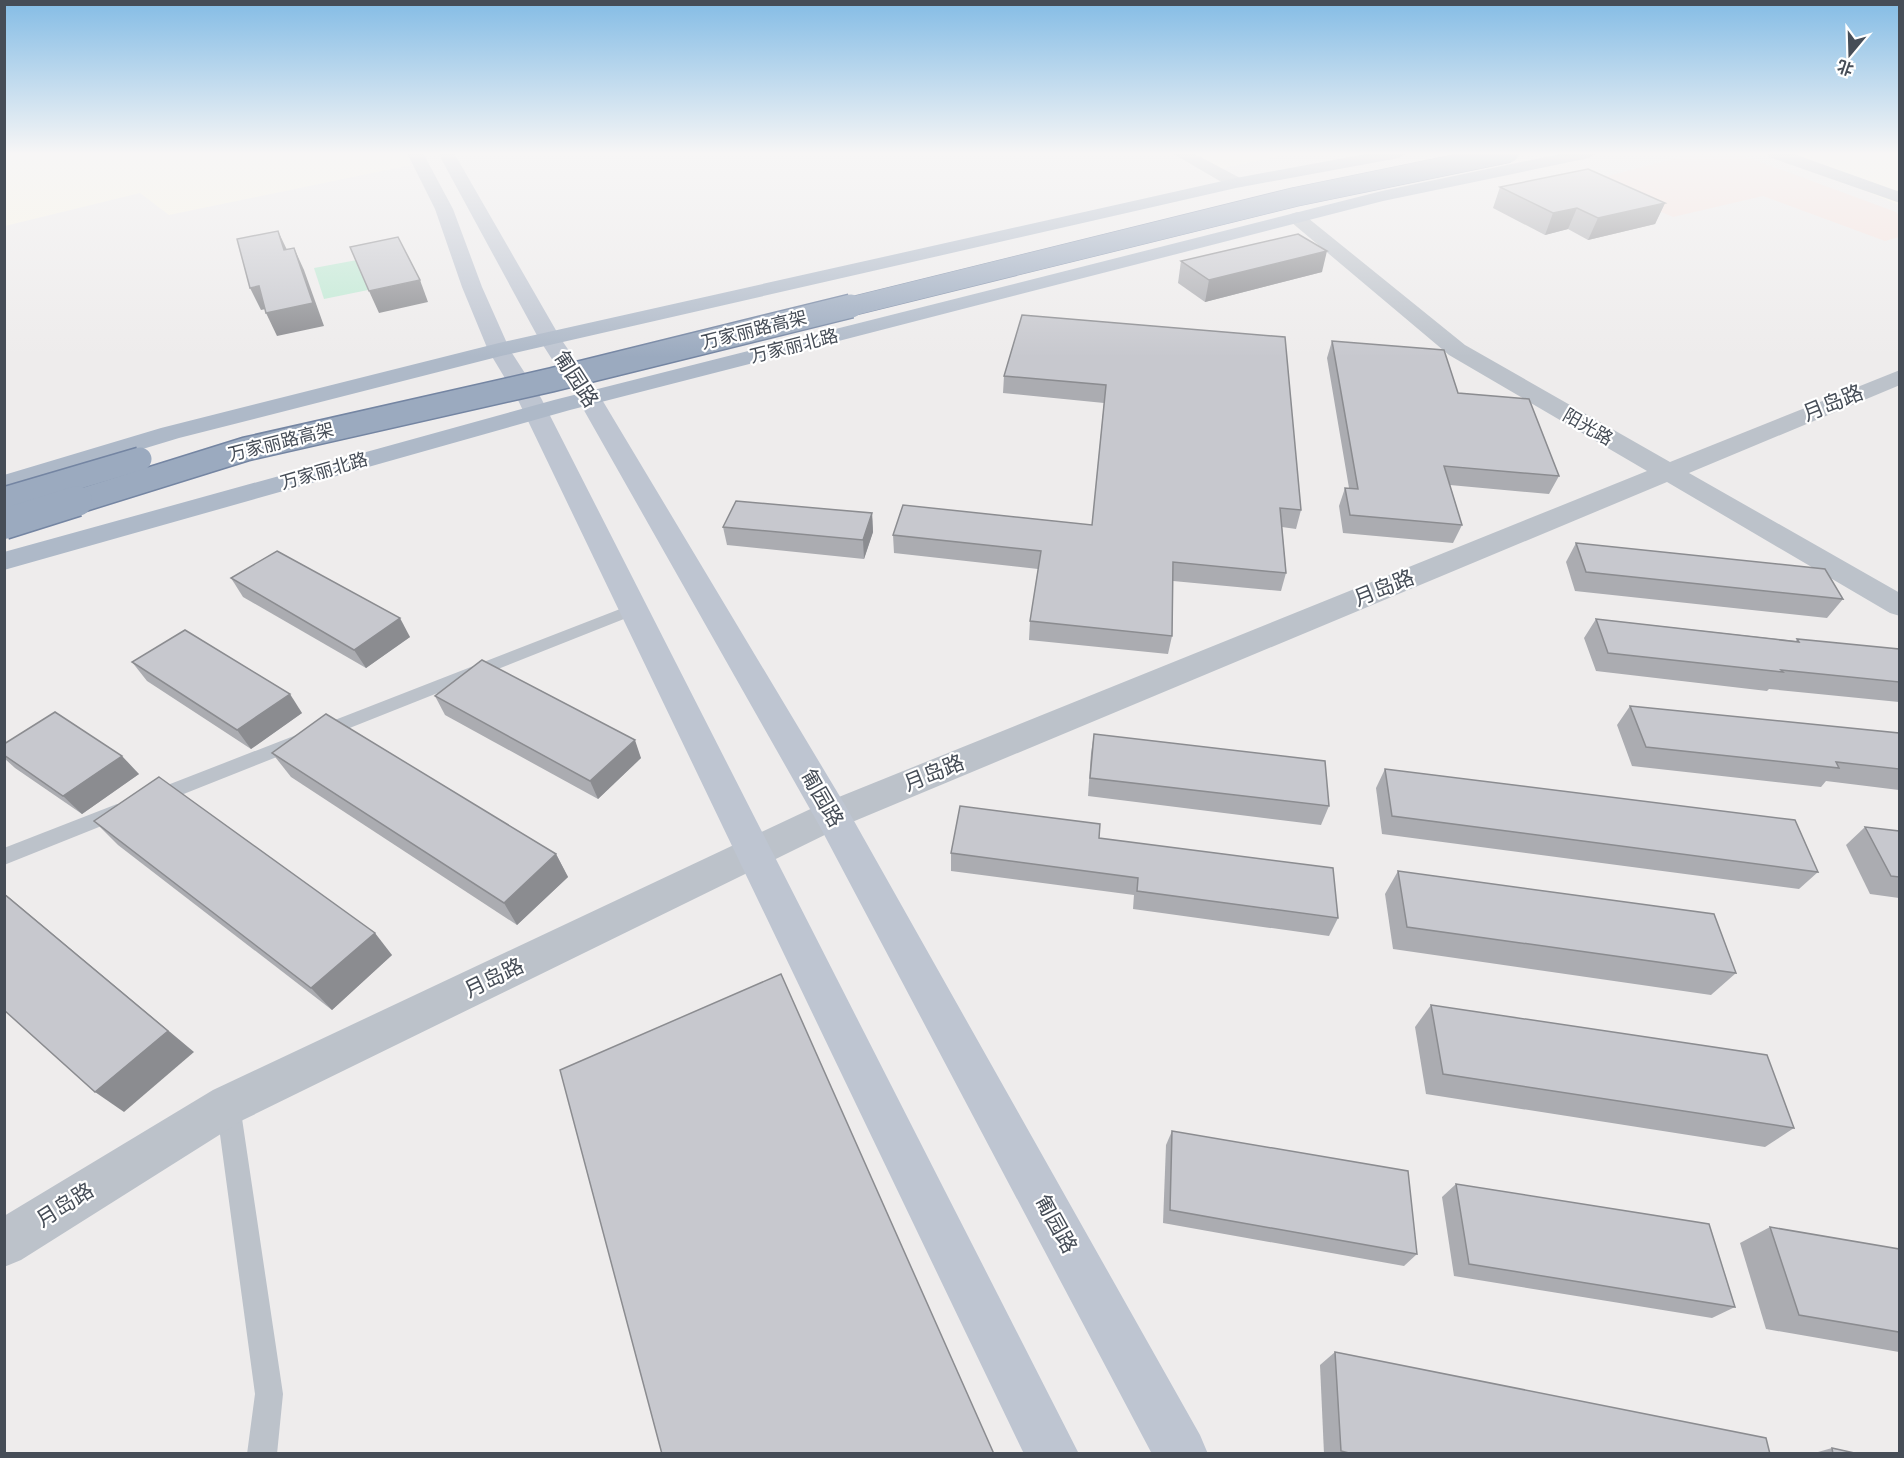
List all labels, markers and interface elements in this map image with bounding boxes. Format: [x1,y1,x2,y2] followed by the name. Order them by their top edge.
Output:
[1820,24,1880,84] north arrow
[1834,54,1857,81] text: 北
[698,304,810,356] street label: 万家丽路高架
[747,322,841,370] street label: 万家丽北路
[546,344,606,414] street label: 匍园路
[1798,377,1868,429] street label: 月岛路
[1558,402,1618,452] street label: 阳光路
[225,416,337,468] street label: 万家丽路高架
[277,446,371,496] street label: 万家丽北路
[1349,562,1419,614] street label: 月岛路
[899,747,969,799] street label: 月岛路
[793,763,851,833] street label: 匍园路
[459,951,529,1005] street label: 月岛路
[30,1176,100,1234] street label: 月岛路
[1028,1189,1084,1259] street label: 匍园路

